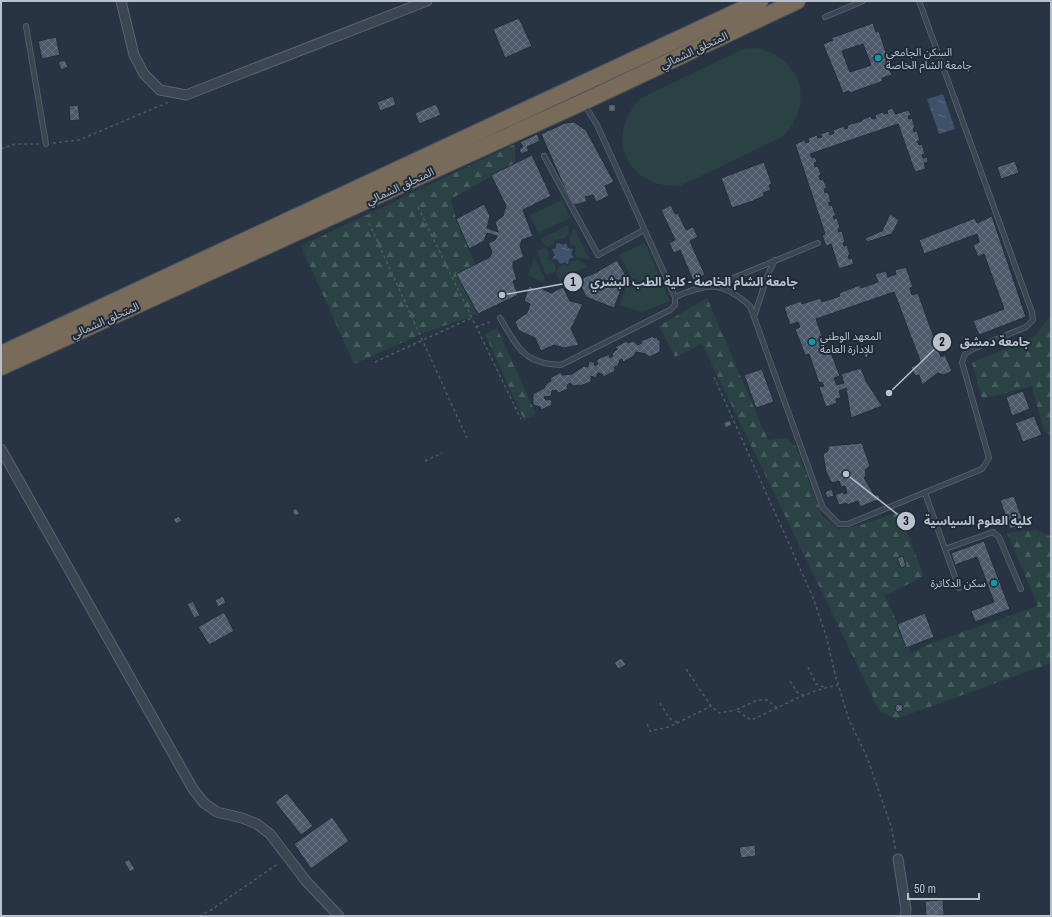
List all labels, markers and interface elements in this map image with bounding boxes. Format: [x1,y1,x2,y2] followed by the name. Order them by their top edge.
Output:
[658,28,731,74] street label: المتحلق الشمالي
[886,45,972,73] place label: السكن الجامعي جامعة الشام الخاصة
[873,53,883,63] marker: السكن الجامعي جامعة الشام الخاصة
[364,164,437,210] street label: المتحلق الشمالي
[563,270,806,294] callout: جامعة الشام الخاصة - كلية الطب البشري
[570,274,576,290] text: 1
[590,274,798,292] text: جامعة الشام الخاصة - كلية الطب البشري
[69,299,142,344] street label: المتحلق الشمالي
[820,329,882,357] place label: المعهد الوطني للإدارة العامة
[932,330,1038,354] callout: جامعة دمشق
[939,334,945,350] text: 2
[960,334,1030,350] text: جامعة دمشق
[807,337,817,347] marker: المعهد الوطني للإدارة العامة
[896,509,1040,533] callout: كلية العلوم السياسية
[903,513,909,529] text: 3
[924,513,1032,530] text: كلية العلوم السياسية
[931,576,986,590] place label: سكن الدكاترة
[989,578,999,588] marker: سكن الدكاترة
[908,875,979,901] scale bar
[914,881,936,897] text: 50 m

